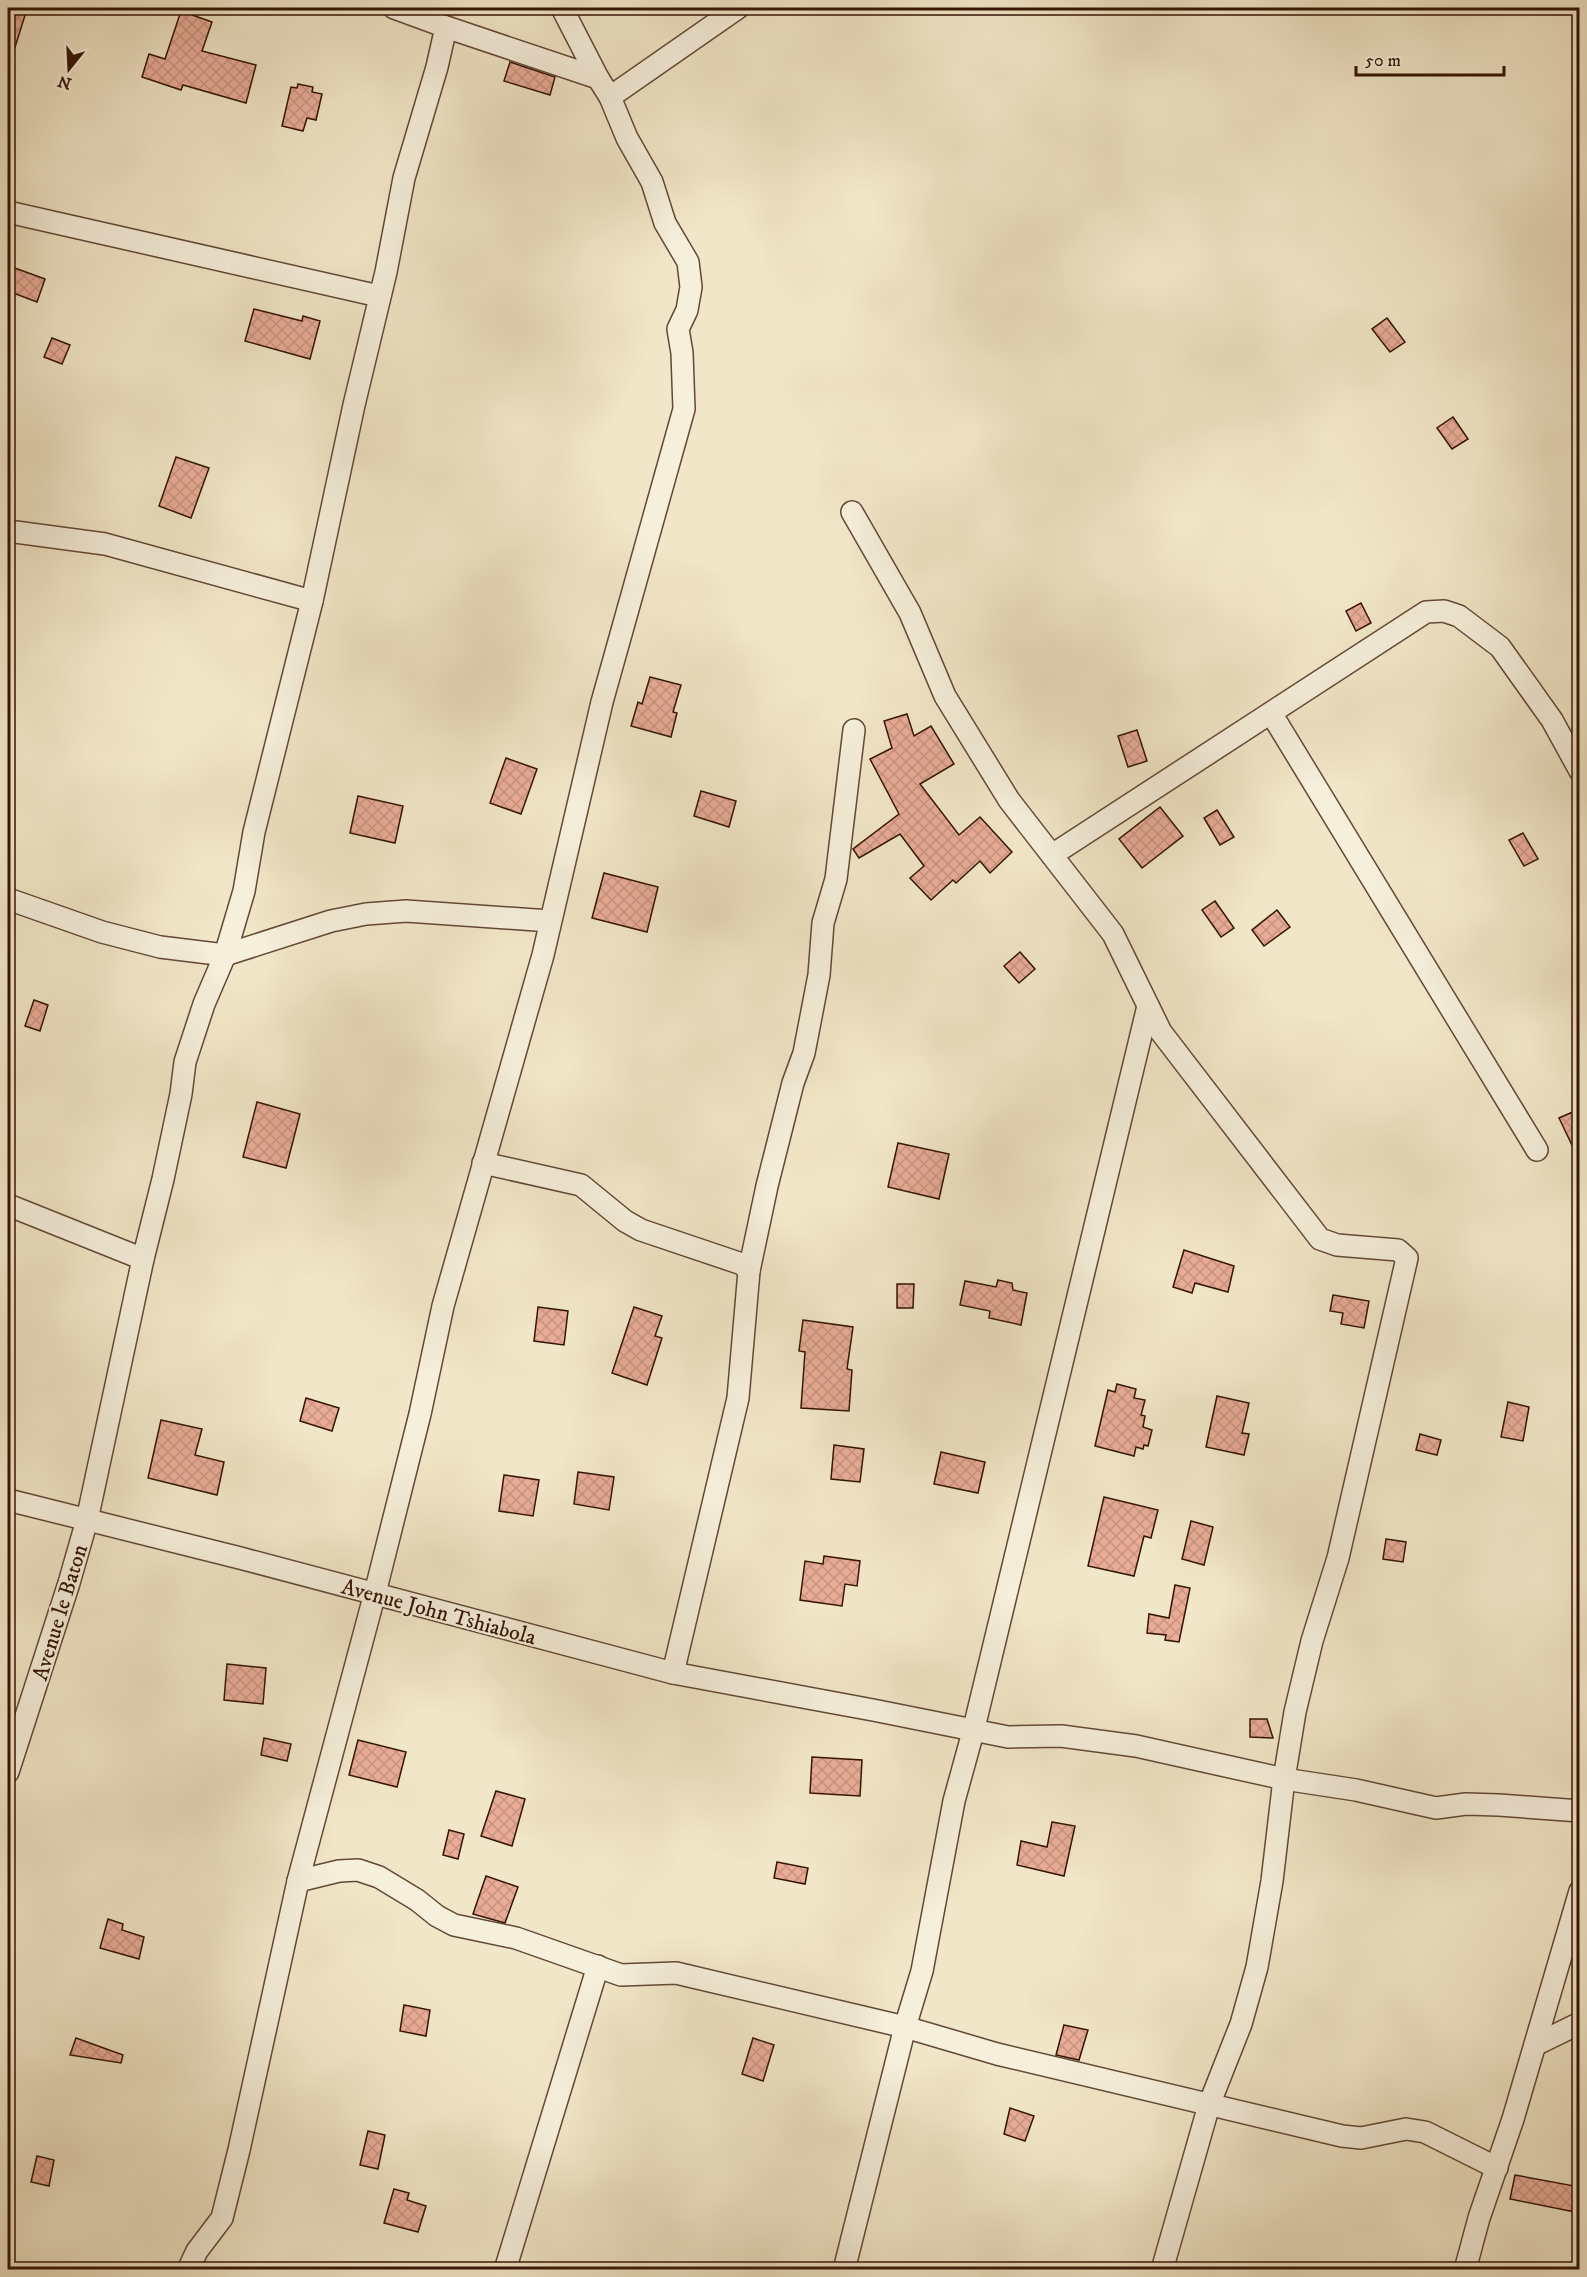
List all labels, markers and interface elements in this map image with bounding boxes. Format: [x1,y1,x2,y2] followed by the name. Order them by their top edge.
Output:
[39,39,99,99] north arrow
[1356,39,1504,77] scale bar
[1365,50,1401,72] text: 50 m
[55,71,74,94] text: N
[27,1541,94,1684] street label: Avenue le Baton
[338,1573,540,1652] street label: Avenue John Tshiabola

